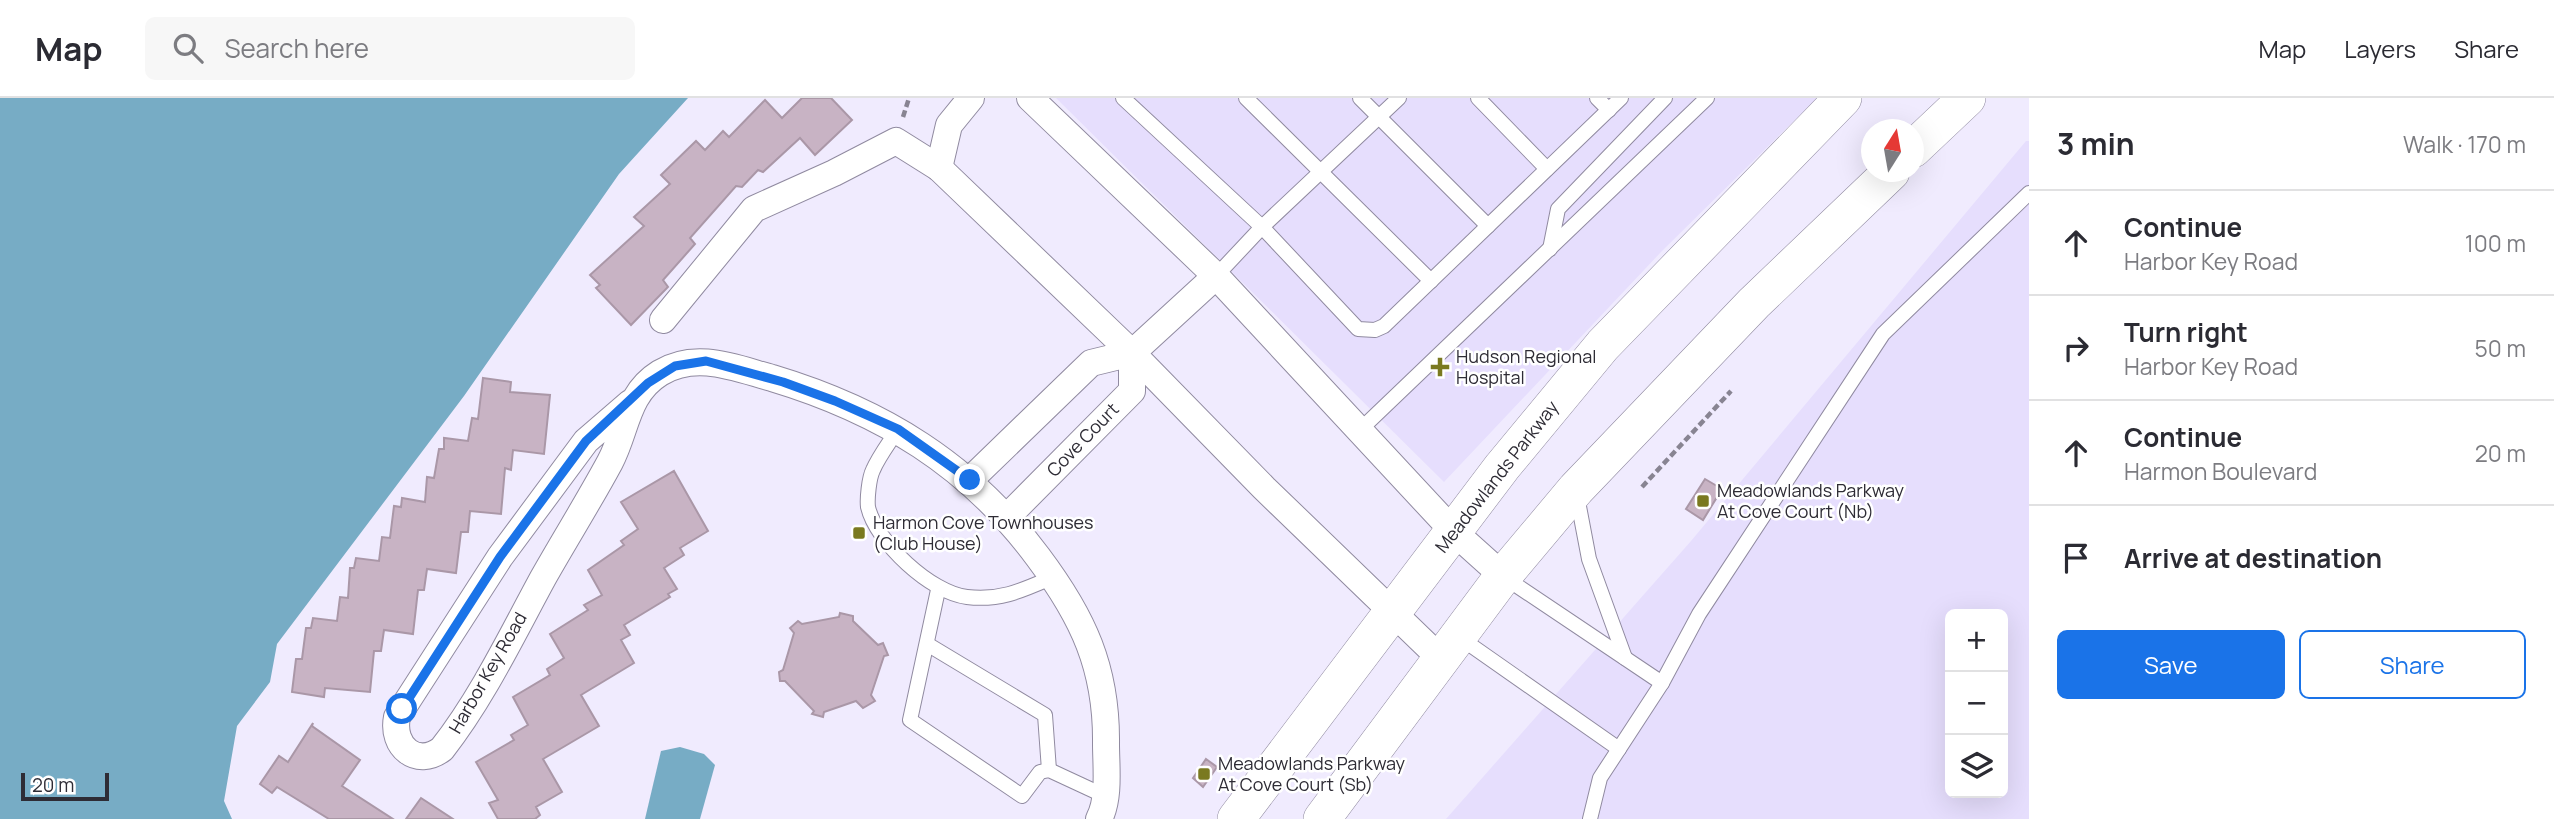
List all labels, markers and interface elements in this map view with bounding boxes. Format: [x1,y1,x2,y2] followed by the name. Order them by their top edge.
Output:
[145,17,635,80] search box
[35,26,103,71] text: Map
[169,29,207,67] icon: search
[225,30,369,66] text: Search here
[2259,32,2306,65] text: Map
[2344,32,2416,65] text: Layers
[2454,32,2519,65] text: Share
[1861,119,1924,182] north arrow
[2057,123,2135,164] text: 3 min
[2403,128,2526,160] text: Walk · 170 m
[2124,209,2242,245] text: Continue
[2057,224,2095,262] icon: ahead
[2465,227,2526,259] text: 100 m
[2124,245,2298,277] text: Harbor Key Road
[2124,314,2248,350] text: Turn right
[2057,329,2095,367] icon: right
[2475,332,2526,364] text: 50 m
[1456,344,1596,389] place label: Hudson Regional Hospital
[2124,350,2298,382] text: Harbor Key Road
[1430,357,1450,377] marker: Hudson Regional Hospital
[1429,395,1564,557] street label: Meadowlands Parkway
[1041,397,1124,481] street label: Cove Court
[2124,419,2242,455] text: Continue
[2057,434,2095,472] icon: ahead
[2475,437,2526,469] text: 20 m
[2124,455,2317,487] text: Harmon Boulevard
[954,464,985,495] route end
[1717,478,1904,523] place label: Meadowlands Parkway At Cove Court (Nb)
[1695,493,1711,509] marker: Meadowlands Parkway At Cove Court (Nb)
[873,510,1094,555] place label: Harmon Cove Townhouses (Club House)
[851,525,867,541] marker: Harmon Cove Townhouses (Club House)
[2057,539,2095,577] icon: arrive
[2124,540,2382,576] text: Arrive at destination
[443,607,532,738] street label: Harbor Key Road
[1945,609,2008,798] map controls
[1945,609,2008,672] button: +
[2057,630,2285,699] button: Save
[2299,630,2526,699] button: Share
[1945,672,2008,735] button: −
[386,693,417,724] route start
[1945,735,2008,798] button: layers
[1218,751,1405,796] place label: Meadowlands Parkway At Cove Court (Sb)
[1196,766,1212,782] marker: Meadowlands Parkway At Cove Court (Sb)
[21,770,108,802] scale bar
[32,772,74,798] text: 20 m

